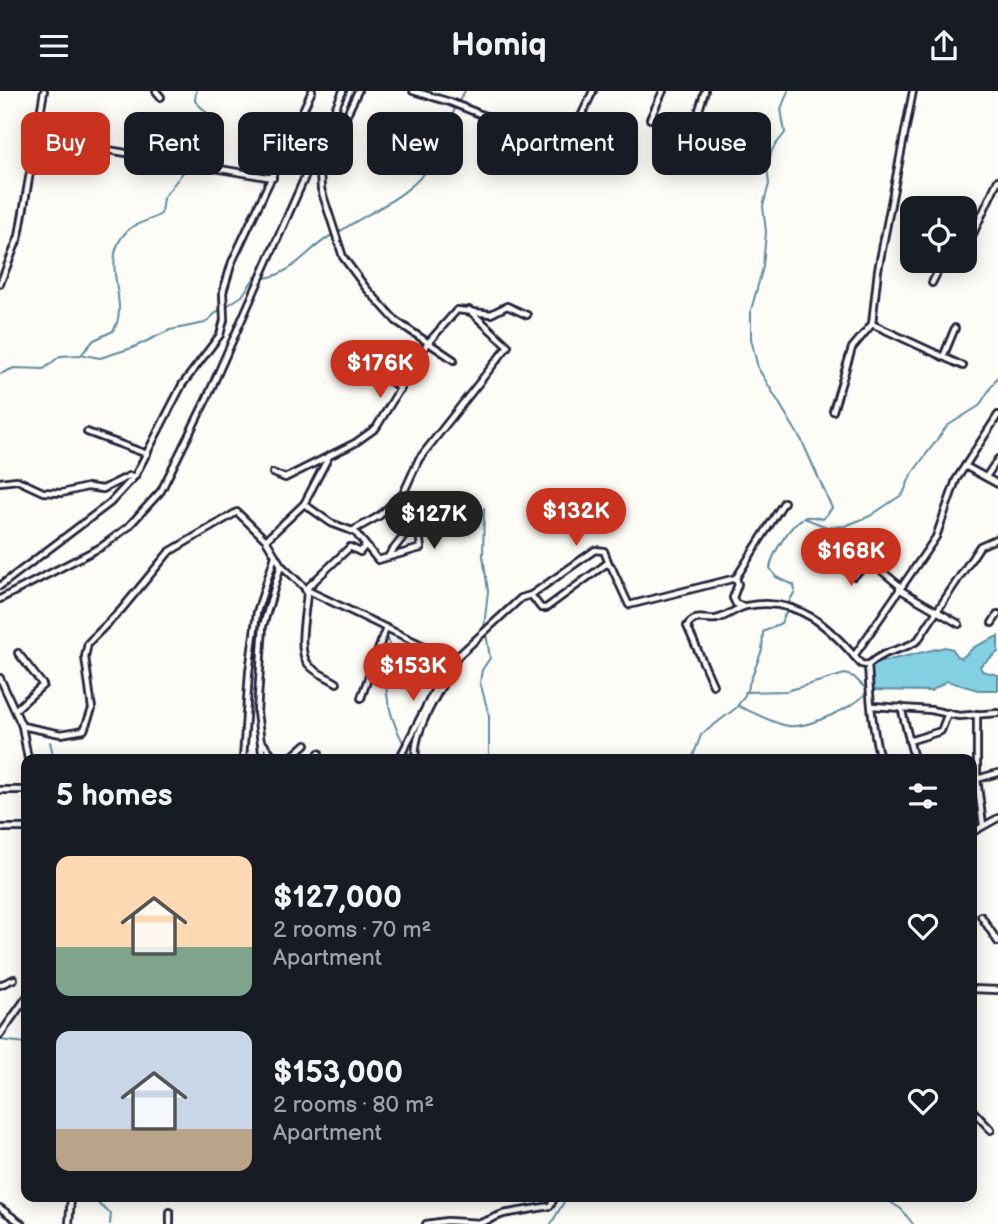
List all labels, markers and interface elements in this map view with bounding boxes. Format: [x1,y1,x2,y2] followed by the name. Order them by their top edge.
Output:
[451,26,547,65] text: Homiq
[35,27,73,65] icon: menu
[925,27,963,65] icon: share
[21,112,110,175] chip: Buy
[124,112,224,175] chip: Rent
[238,112,353,175] chip: Filters
[367,112,463,175] chip: New
[477,112,638,175] chip: Apartment
[652,112,771,175] chip: House
[900,196,977,273] map controls
[900,196,977,273] button: locate
[331,341,429,400] pin: $176K
[347,349,413,377] text: $176K
[527,489,625,548] pin: $132K
[385,491,483,551] pin: $127K
[542,497,610,525] text: $132K
[401,500,467,528] text: $127K
[802,529,900,588] pin: $168K
[817,537,885,565] text: $168K
[364,643,462,703] pin: $153K
[379,652,447,680] text: $153K
[904,777,942,815] icon: filters
[56,778,173,814] text: 5 homes
[273,880,402,916] text: $127,000
[112,884,196,968] icon: home
[904,907,942,945] icon: heart
[273,916,432,944] text: 2 rooms · 70 m²
[273,944,382,972] text: Apartment
[273,1055,403,1091] text: $153,000
[112,1059,196,1143] icon: home
[904,1082,942,1120] icon: heart
[273,1091,434,1119] text: 2 rooms · 80 m²
[273,1119,382,1147] text: Apartment

